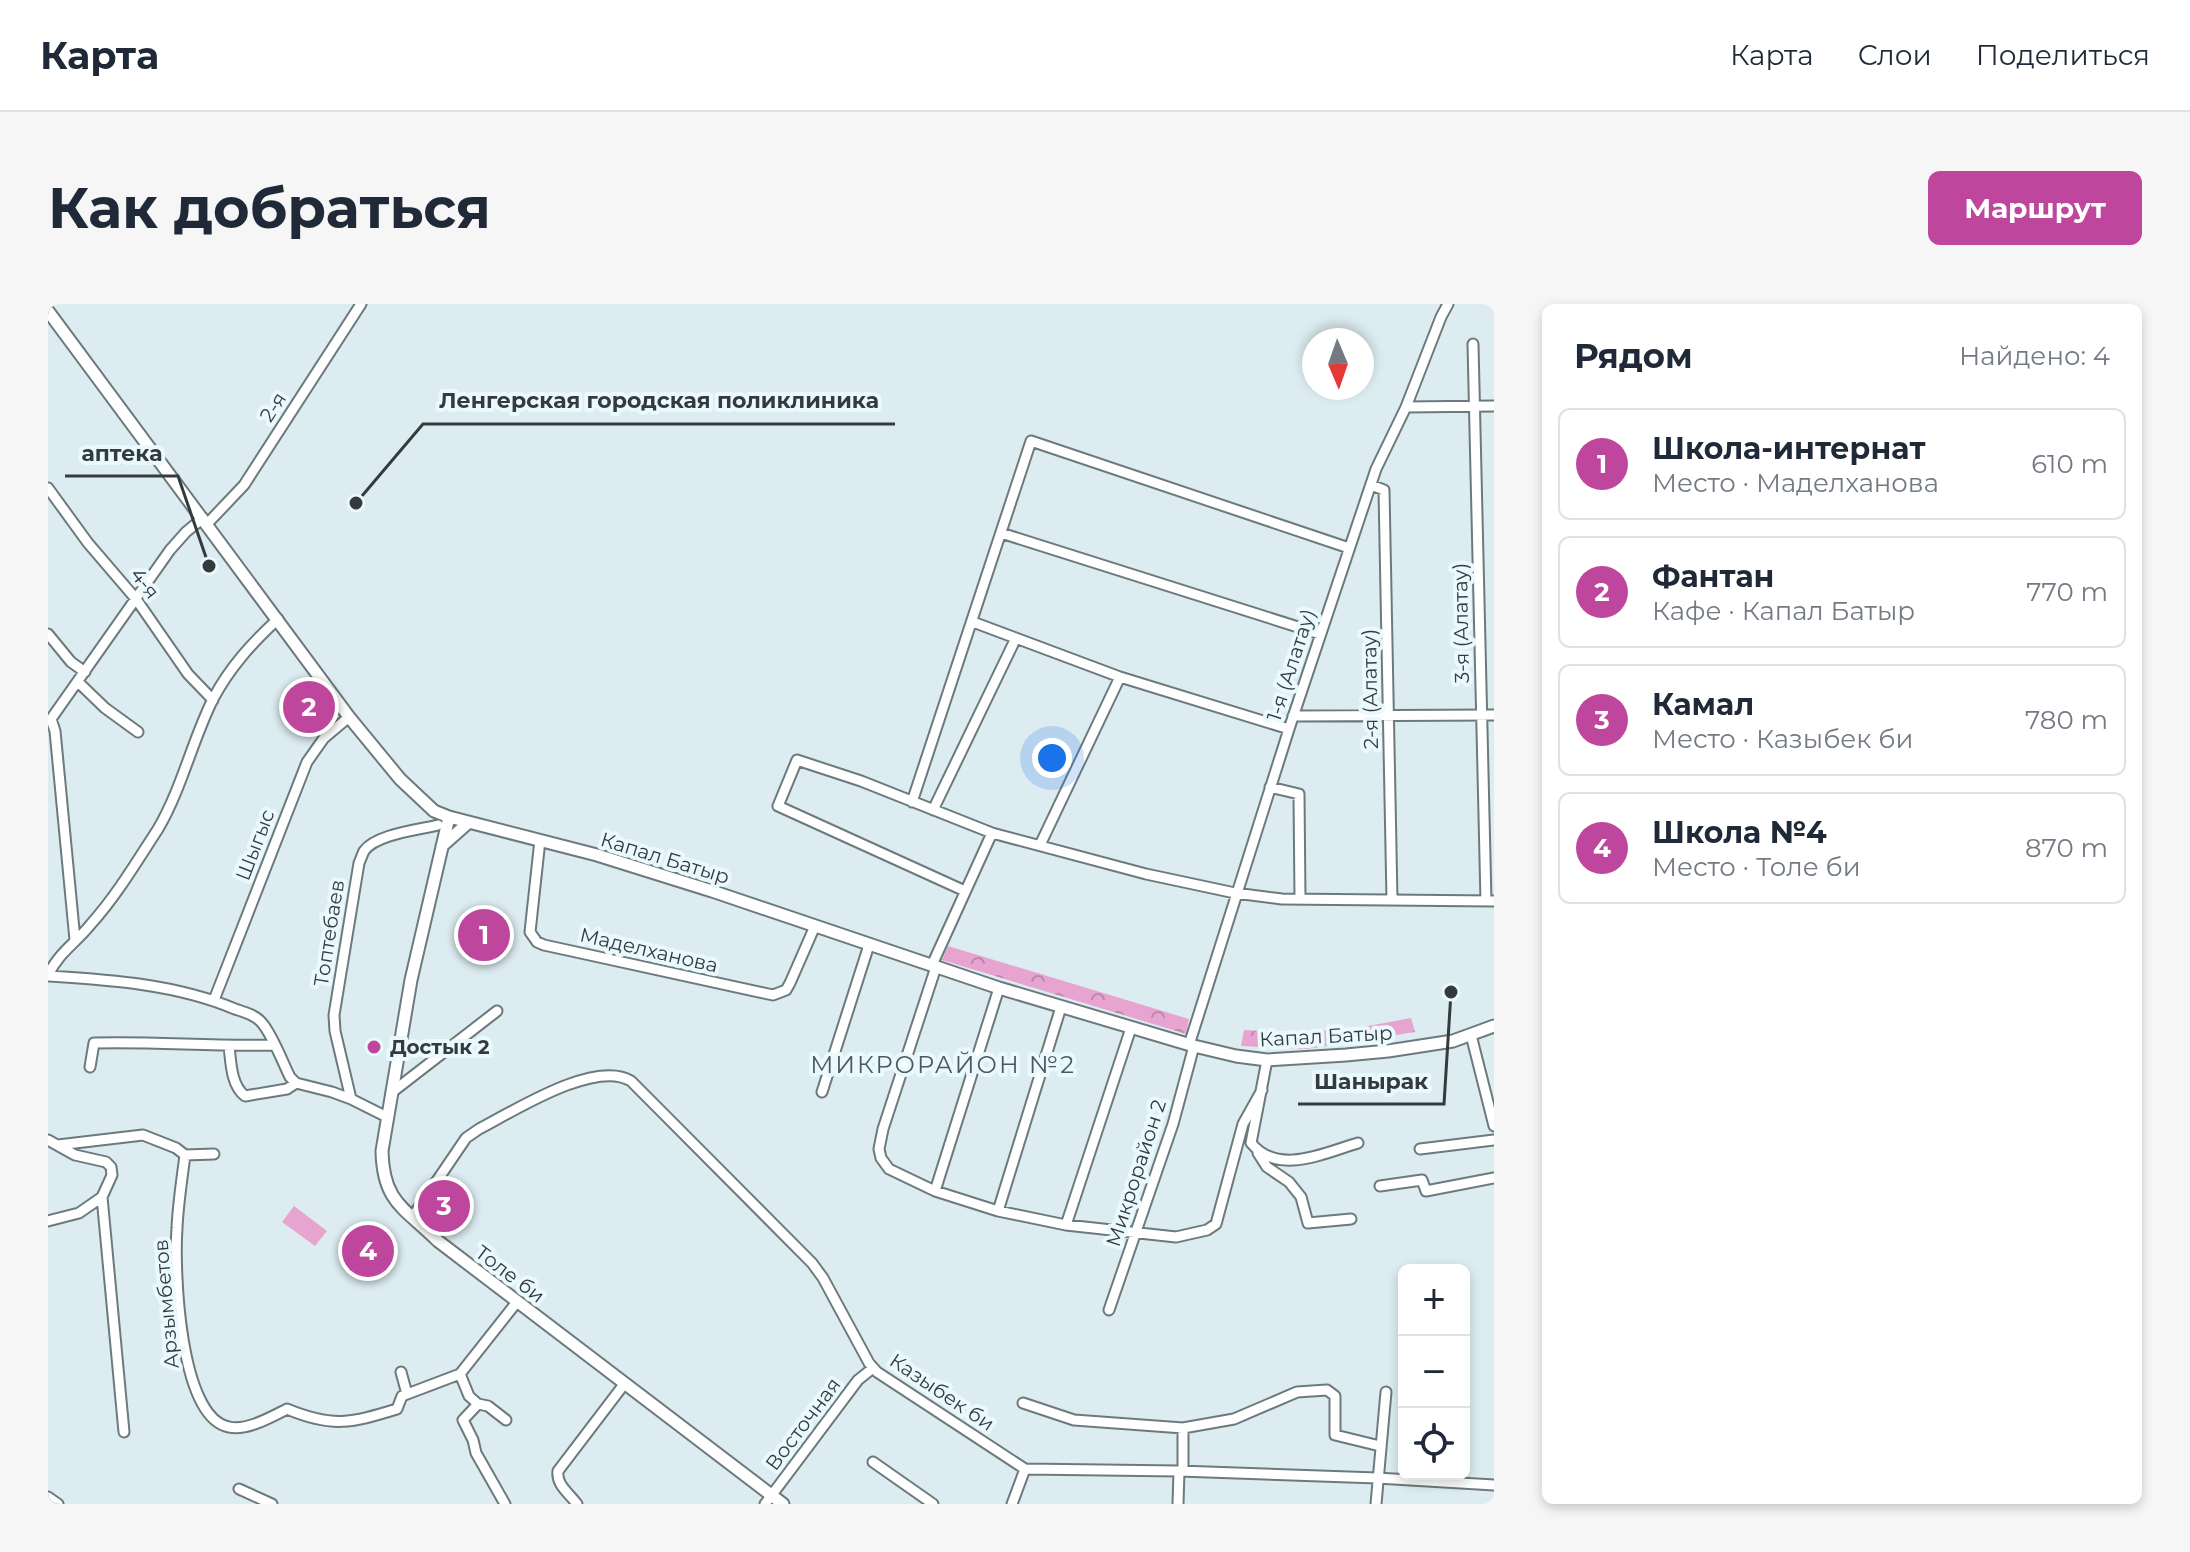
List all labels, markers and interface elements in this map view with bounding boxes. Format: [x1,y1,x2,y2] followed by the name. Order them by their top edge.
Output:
[40,32,159,79] text: Карта
[1730,38,1814,72] text: Карта
[1858,38,1932,72] text: Слои
[1976,38,2150,72] text: Поделиться
[1928,171,2142,245] button: Маршрут
[48,174,491,242] text: Как добраться
[1302,328,1374,400] north arrow
[1574,335,1693,377] text: Рядом
[1959,340,2110,372] text: Найдено: 4
[423,378,895,424] callout: Ленгерская городская поликлиника
[439,387,879,414] text: Ленгерская городская поликлиника
[255,388,291,426] street label: 2-я
[65,430,178,476] callout: аптека
[1652,430,1925,467] text: Школа-интернат
[82,440,163,467] text: аптека
[1597,448,1607,480] text: 1
[2031,448,2108,480] text: 610 m
[1652,467,1939,499] text: Место · Маделханова
[1652,558,1774,595] text: Фантан
[125,563,165,603] street label: 4-я
[1448,563,1474,683] street label: 3-я (Алатау)
[1594,576,1610,608] text: 2
[2026,576,2108,608] text: 770 m
[1652,595,1915,627] text: Кафе · Капал Батыр
[1262,606,1320,724] street label: 1-я (Алатау)
[1357,629,1383,749] street label: 2-я (Алатау)
[283,677,335,737] pin: 2
[1652,686,1754,723] text: Камал
[1594,704,1610,736] text: 3
[2025,704,2108,736] text: 780 m
[1652,723,1913,755] text: Место · Казыбек би
[1032,738,1072,778] your location
[231,806,279,884] street label: Шыгыс
[1652,814,1827,851] text: Школа №4
[598,827,732,889] street label: Капал Батыр
[1593,832,1611,864] text: 4
[2025,832,2108,864] text: 870 m
[1652,851,1861,883] text: Место · Толе би
[309,878,349,988] street label: Топтебаев
[458,905,510,965] pin: 1
[578,922,720,978] street label: Маделханова
[1259,1021,1393,1051] street label: Капал Батыр
[390,1035,490,1059] place label: Достык 2
[365,1038,383,1056] marker: Достык 2
[810,1050,1076,1079] district label: МИКРОРАЙОН №2
[1298,1058,1444,1104] callout: Шанырак
[1314,1068,1429,1095] text: Шанырак
[1101,1097,1171,1249] street label: Микрорайон 2
[418,1176,470,1236] pin: 3
[342,1221,394,1281] pin: 4
[148,1238,184,1370] street label: Арзымбетов
[471,1240,549,1308] street label: Толе би
[1398,1264,1470,1480] map controls
[1398,1264,1470,1336] button: +
[1398,1336,1470,1408] button: −
[885,1348,999,1436] street label: Казыбек би
[760,1373,846,1475] street label: Восточная
[1398,1408,1470,1480] button: locate

